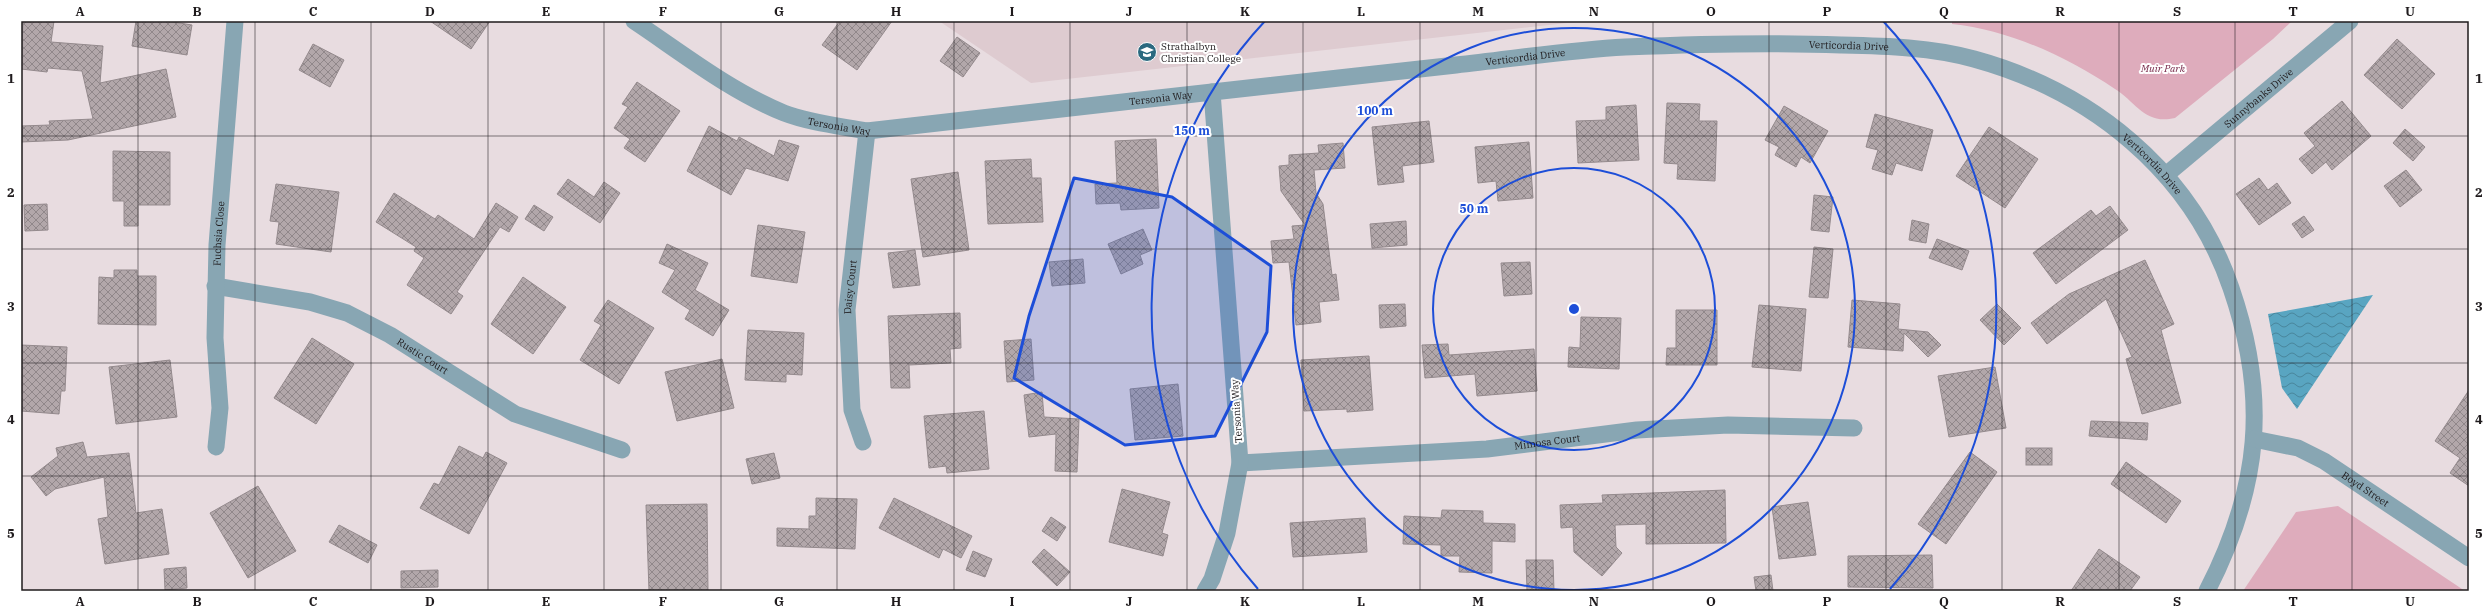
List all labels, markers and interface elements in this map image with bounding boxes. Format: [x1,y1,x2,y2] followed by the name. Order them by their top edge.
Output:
[75,3,85,20] text: A
[192,3,202,20] text: B
[309,3,318,20] text: C
[425,3,435,20] text: D
[542,3,550,20] text: E
[659,3,667,20] text: F
[774,3,784,20] text: G
[891,3,902,20] text: H
[1010,3,1015,20] text: I
[1126,3,1133,20] text: J
[1240,3,1250,20] text: K
[1357,3,1365,20] text: L
[1472,3,1484,20] text: M
[1589,3,1599,20] text: N
[1706,3,1716,20] text: O
[1823,3,1832,20] text: P
[1939,3,1949,20] text: Q
[2055,3,2065,20] text: R
[2173,3,2181,20] text: S
[2288,3,2298,20] text: T
[2405,3,2415,20] text: U
[1809,38,1889,54] street label: Verticordia Drive
[1161,40,1241,65] place label: Strathalbyn Christian College
[1136,41,1158,63] school or university icon: Strathalbyn Christian College
[1485,46,1566,69] street label: Verticordia Drive
[2140,62,2186,75] park label: Muir Park
[2221,65,2296,131] street label: Sunnybanks Drive
[7,70,15,87] text: 1
[2475,70,2483,87] text: 1
[1128,88,1194,108] street label: Tersonia Way
[1357,103,1393,118] text: 100 m
[806,114,872,138] street label: Tersonia Way
[1174,123,1210,138] text: 150 m
[2120,131,2185,197] street label: Verticordia Drive
[7,184,15,201] text: 2
[2475,184,2483,201] text: 2
[211,201,228,266] street label: Fuchsia Close
[1460,201,1489,216] text: 50 m
[841,259,860,315] street label: Daisy Court
[7,298,15,315] text: 3
[2475,298,2483,315] text: 3
[1567,302,1581,316] centre of rings
[394,335,451,377] street label: Rustic Court
[1228,378,1245,443] street label: Tersonia Way
[7,411,15,428] text: 4
[2475,411,2483,428] text: 4
[1514,431,1581,452] street label: Mimosa Court
[2339,469,2392,510] street label: Boyd Street
[7,525,15,542] text: 5
[2475,525,2483,542] text: 5
[75,593,85,610] text: A
[192,593,202,610] text: B
[309,593,318,610] text: C
[425,593,435,610] text: D
[542,593,550,610] text: E
[659,593,667,610] text: F
[774,593,784,610] text: G
[891,593,902,610] text: H
[1010,593,1015,610] text: I
[1126,593,1133,610] text: J
[1240,593,1250,610] text: K
[1357,593,1365,610] text: L
[1472,593,1484,610] text: M
[1589,593,1599,610] text: N
[1706,593,1716,610] text: O
[1823,593,1832,610] text: P
[1939,593,1949,610] text: Q
[2055,593,2065,610] text: R
[2173,593,2181,610] text: S
[2288,593,2298,610] text: T
[2405,593,2415,610] text: U

